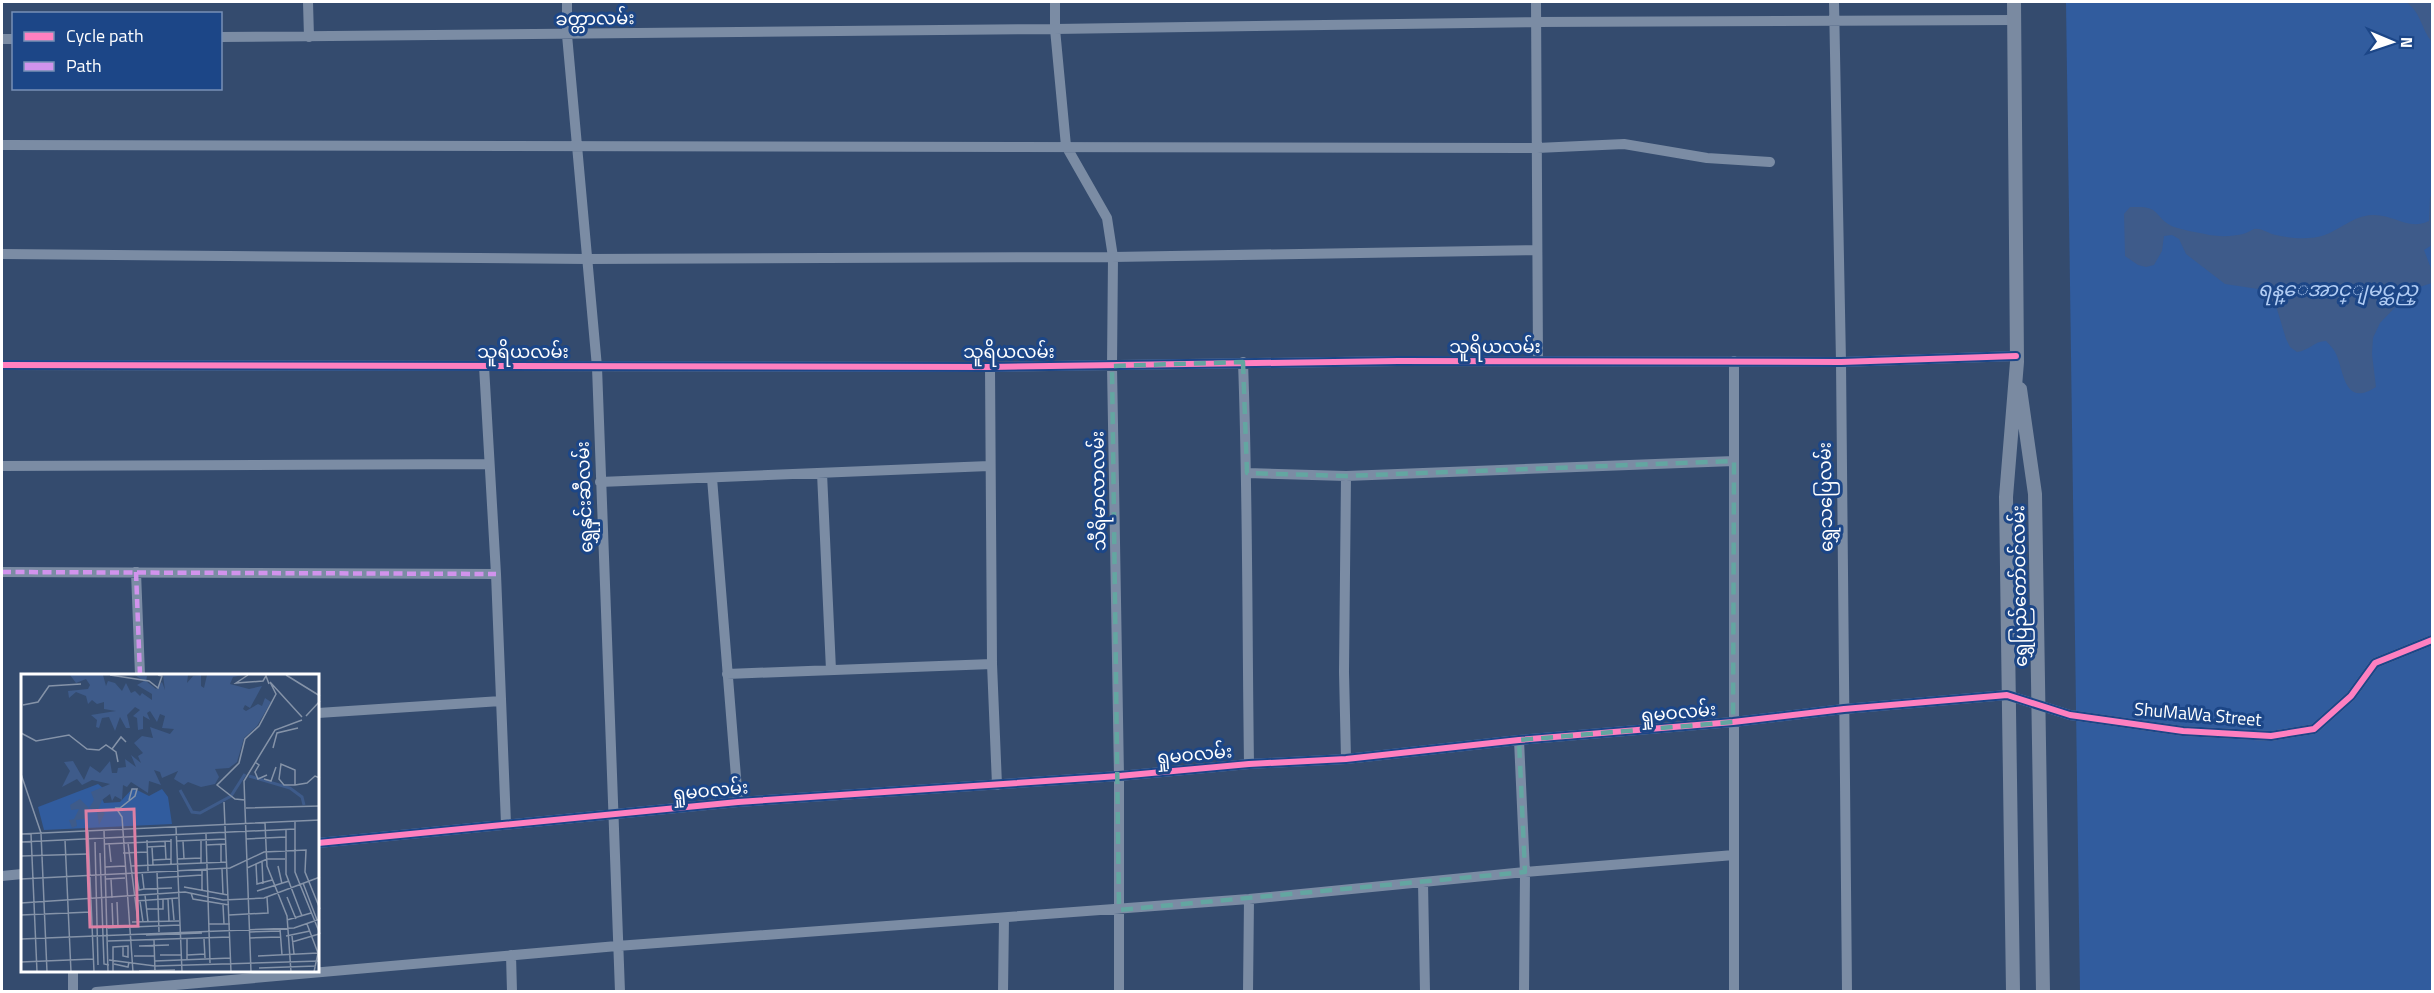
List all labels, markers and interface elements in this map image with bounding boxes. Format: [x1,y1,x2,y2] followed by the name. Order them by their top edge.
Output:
[555,4,635,34] street label: ခတ္တာလမ်း
[12,12,222,90] legend
[2362,12,2422,72] north arrow
[66,22,144,49] text: Cycle path
[2395,37,2419,48] text: N
[66,52,102,79] text: Path
[2258,273,2419,306] water label: ရန္ေအာင္ျမင္ဆည္
[1449,333,1541,362] street label: သူရိယလမ်း
[477,338,569,367] street label: သူရိယလမ်း
[963,338,1055,367] street label: သူရိယလမ်း
[1083,431,1115,551] street label: သီရိမာလာလမ်း
[569,441,601,553] street label: ရွှေနှင်းဆီလမ်း
[1811,442,1841,552] street label: ရွှေသပြေလမ်း
[2004,505,2036,667] street label: ရွှေပြည်တော်ဝင်လမ်း
[21,674,320,972] inset map
[1639,695,1717,731] street label: ရှုမဝလမ်း
[2133,695,2264,733] street label: ShuMaWa Street
[1155,737,1233,773] street label: ရှုမဝလမ်း
[671,773,749,809] street label: ရှုမဝလမ်း

